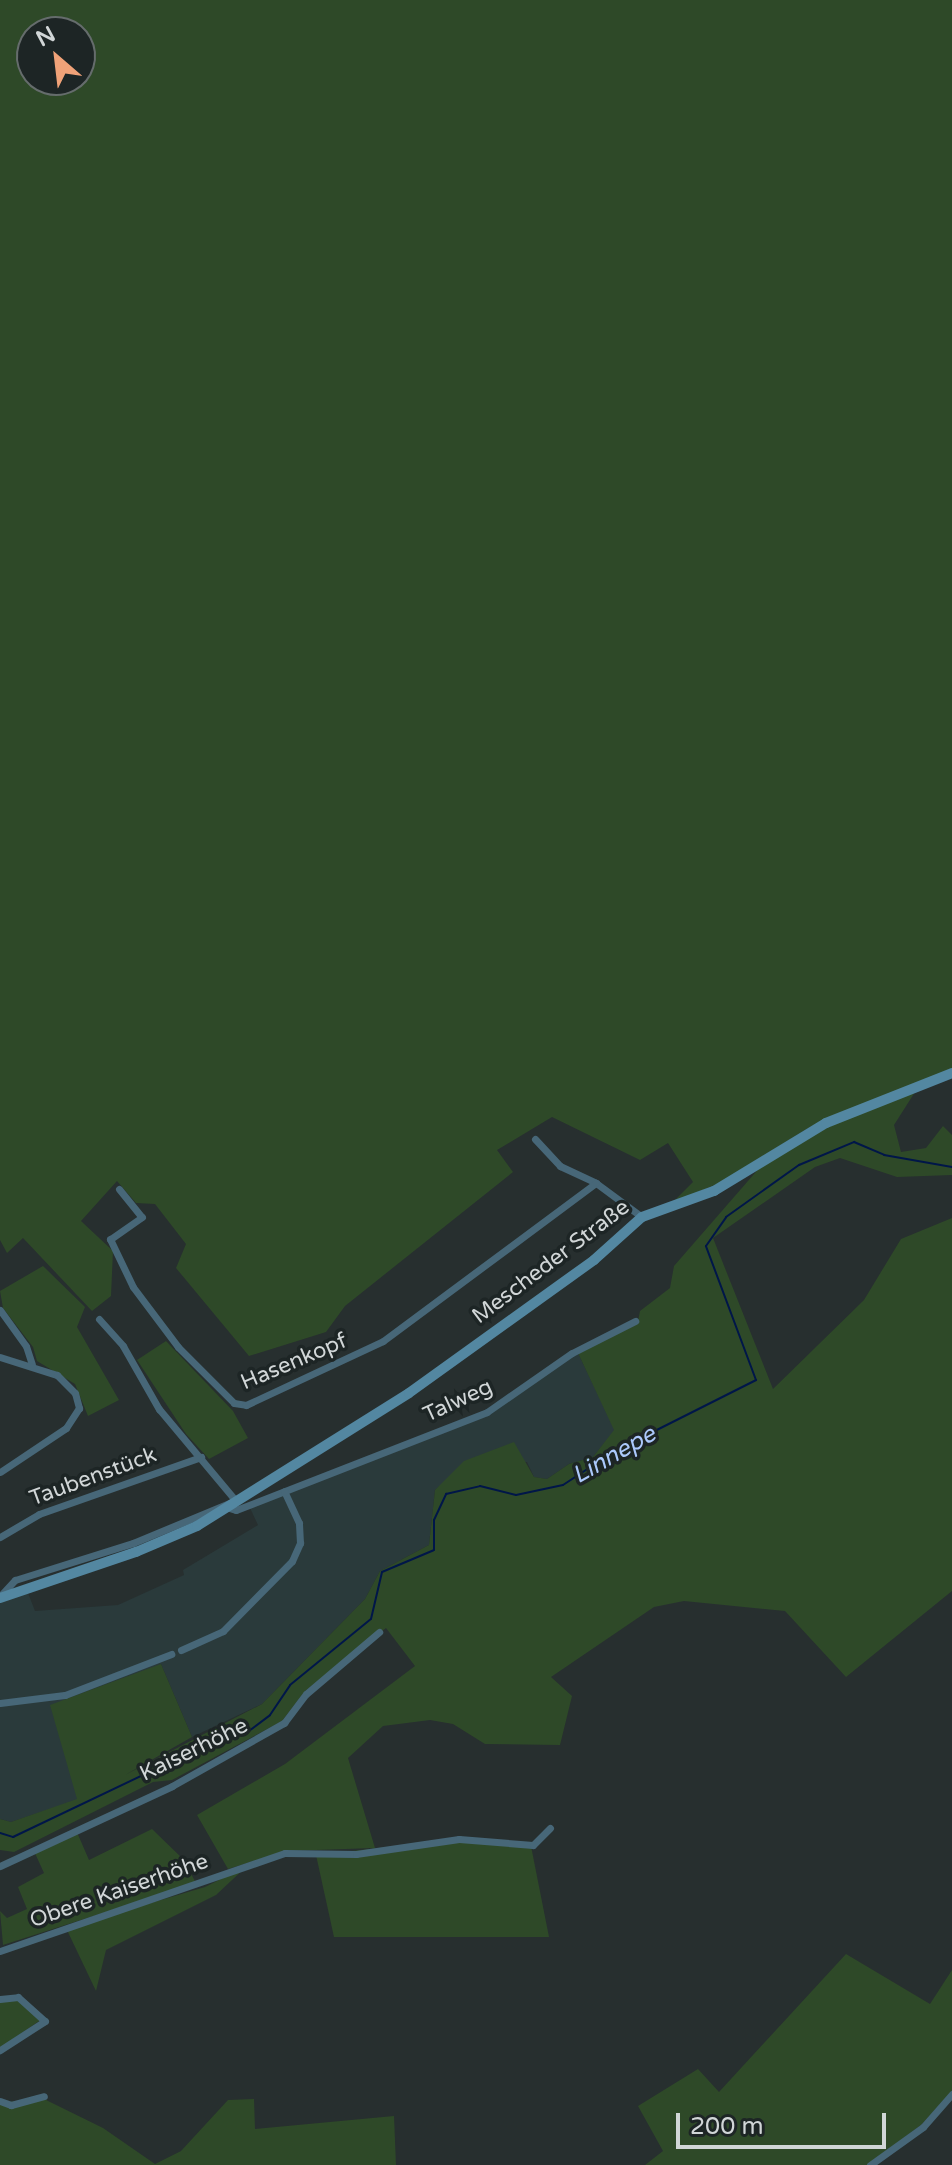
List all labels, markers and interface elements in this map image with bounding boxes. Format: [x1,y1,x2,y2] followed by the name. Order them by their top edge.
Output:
[16,16,96,96] north arrow
[32,21,60,52] text: N
[467,1194,635,1330] street label: Mescheder Straße
[237,1328,351,1396] street label: Hasenkopf
[419,1374,497,1428] street label: Talweg
[567,1420,661,1490] water label: Linnepe
[26,1442,160,1512] street label: Taubenstück
[136,1713,252,1787] street label: Kaiserhöhe
[26,1848,212,1934] street label: Obere Kaiserhöhe
[680,2097,890,2147] scale bar
[690,2112,764,2141] text: 200 m

